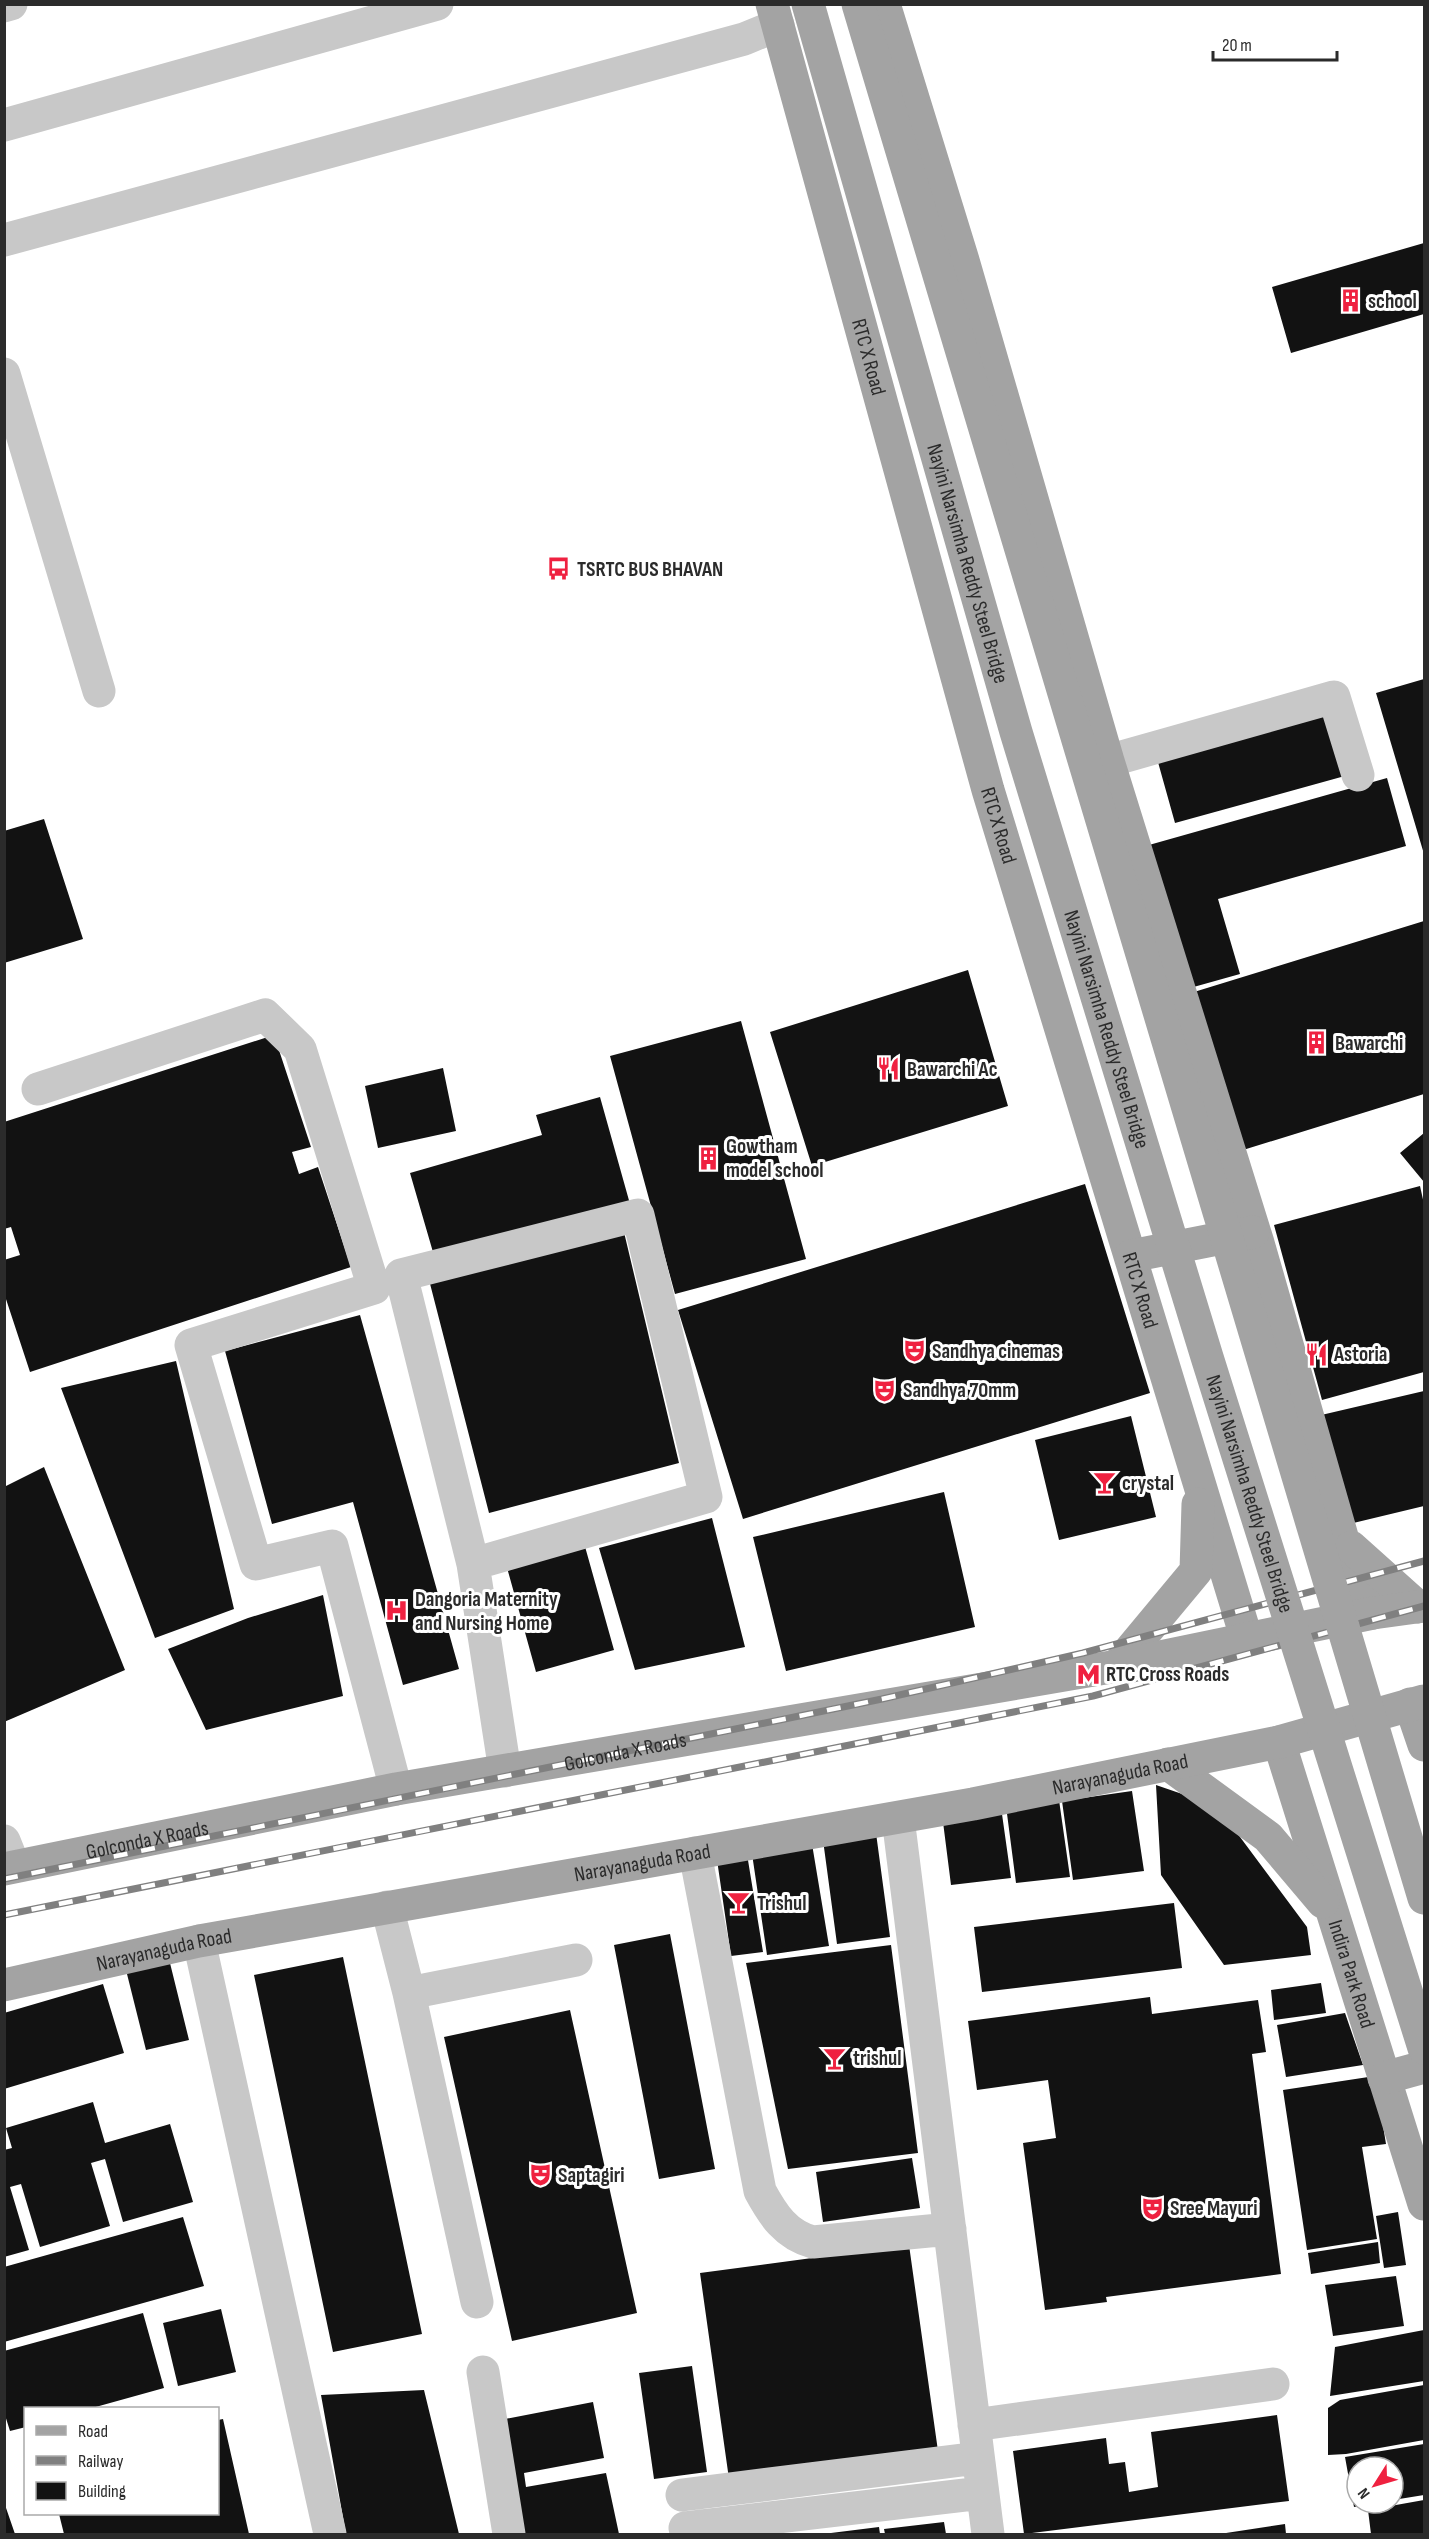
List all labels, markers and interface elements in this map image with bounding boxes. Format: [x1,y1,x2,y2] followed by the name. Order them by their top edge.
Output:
[1213,24,1338,62] scale bar
[1222,35,1252,56] text: 20 m
[1337,288,1363,314] building icon: school
[1368,289,1417,314] place label: school
[847,316,891,398] street label: RTC X Road
[922,441,1014,686] street label: Nayini Narsimha Reddy Steel Bridge
[546,556,572,582] bus stop icon: TSRTC BUS BHAVAN
[577,557,723,582] place label: TSRTC BUS BHAVAN
[975,784,1022,866] street label: RTC X Road
[1059,907,1155,1152] street label: Nayini Narsimha Reddy Steel Bridge
[1304,1030,1330,1056] building icon: Bawarchi
[1335,1031,1403,1056] place label: Bawarchi
[876,1056,902,1082] restaurant icon: Bawarchi Ac
[907,1057,998,1082] place label: Bawarchi Ac
[726,1134,824,1183] place label: Gowtham model school
[695,1145,721,1171] building icon: Gowtham model school
[1117,1249,1164,1331] street label: RTC X Road
[901,1338,927,1364] theatre icon: Sandhya cinemas
[932,1339,1060,1364] place label: Sandhya cinemas
[1303,1341,1329,1367] restaurant icon: Astoria
[1333,1342,1387,1367] place label: Astoria
[1201,1372,1299,1616] street label: Nayini Narsimha Reddy Steel Bridge
[872,1377,898,1403] theatre icon: Sandhya 70mm
[903,1378,1016,1403] place label: Sandhya 70mm
[1091,1470,1117,1496] bar icon: crystal
[1122,1471,1174,1496] place label: crystal
[415,1587,558,1636] place label: Dangoria Maternity and Nursing Home
[384,1598,410,1624] hospital icon: Dangoria Maternity and Nursing Home
[1075,1661,1101,1687] metro station icon: RTC Cross Roads
[1106,1662,1229,1687] place label: RTC Cross Roads
[562,1727,688,1776] street label: Golconda X Roads
[1050,1748,1190,1800] street label: Narayanaguda Road
[84,1815,210,1864] street label: Golconda X Roads
[572,1838,712,1887] street label: Narayanaguda Road
[726,1890,752,1916] bar icon: Trishul
[757,1891,807,1916] place label: Trishul
[1323,1917,1380,2031] street label: Indira Park Road
[94,1923,234,1976] street label: Narayanaguda Road
[822,2045,848,2071] bar icon: trishul
[853,2046,902,2071] place label: trishul
[527,2162,553,2188] theatre icon: Saptagiri
[558,2163,625,2188] place label: Saptagiri
[1139,2195,1165,2221] theatre icon: Sree Mayuri
[1170,2196,1257,2221] place label: Sree Mayuri
[24,2407,219,2515] legend
[78,2421,108,2442] text: Road
[78,2451,123,2472] text: Railway
[1345,2455,1405,2515] north arrow
[78,2481,126,2502] text: Building
[1354,2484,1374,2502] text: N

